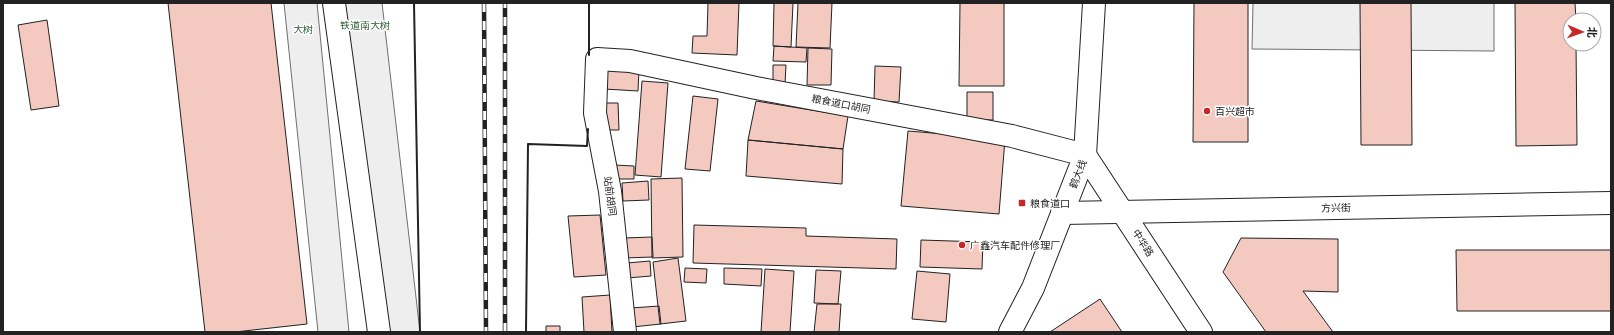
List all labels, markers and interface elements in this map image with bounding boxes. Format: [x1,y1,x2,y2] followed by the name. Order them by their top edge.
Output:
[1562,12,1602,52] north arrow
[340,19,390,32] park label: 铁道南大树
[293,23,313,36] park label: 大树
[1585,27,1599,38] text: 北
[810,92,872,116] street label: 粮食道口胡同
[1215,105,1255,118] place label: 百兴超市
[1202,106,1212,116] marker: 百兴超市
[1066,158,1090,190] street label: 鹤大线
[601,175,619,217] street label: 站前胡同
[1030,197,1070,210] place label: 粮食道口
[1017,198,1027,208] marker: 粮食道口
[1321,201,1351,215] street label: 方兴街
[1129,227,1157,259] street label: 中华路
[970,239,1060,252] place label: 广鑫汽车配件修理厂
[957,240,967,250] marker: 广鑫汽车配件修理厂

